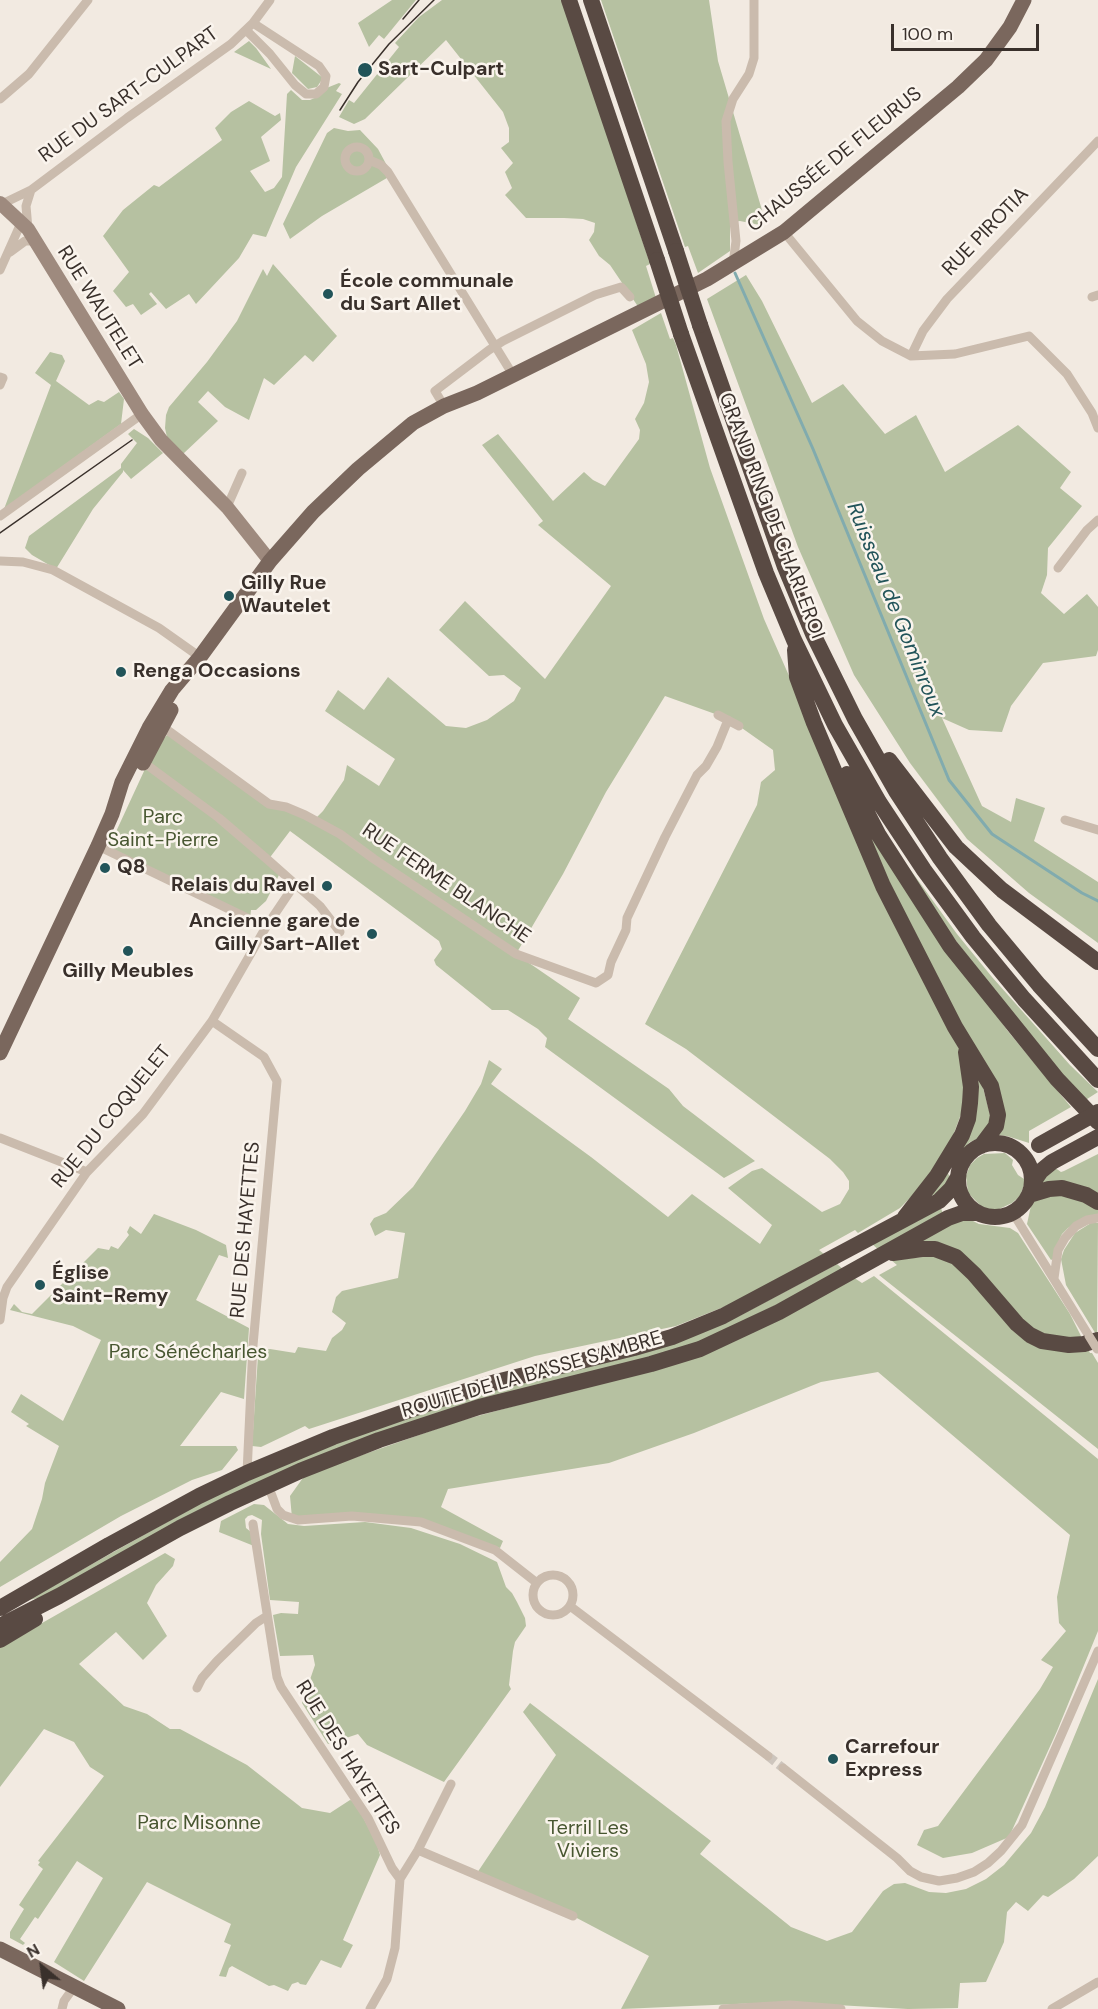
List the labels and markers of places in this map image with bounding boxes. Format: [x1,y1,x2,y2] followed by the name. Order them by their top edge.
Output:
[378,58,504,82] place label: Sart-Culpart
[356,61,374,79] marker: Sart-Culpart
[340,270,514,317] place label: École communale du Sart Allet
[321,287,335,301] marker: École communale du Sart Allet
[241,572,331,619] place label: Gilly Rue Wautelet
[222,589,236,603] marker: Gilly Rue Wautelet
[133,660,301,684] place label: Renga Occasions
[114,665,128,679] marker: Renga Occasions
[117,856,145,880] place label: Q8
[98,861,112,875] marker: Q8
[171,874,315,898] place label: Relais du Ravel
[320,879,334,893] marker: Relais du Ravel
[189,910,360,957] place label: Ancienne gare de Gilly Sart-Allet
[365,927,379,941] marker: Ancienne gare de Gilly Sart-Allet
[121,944,135,958] marker: Gilly Meubles
[62,960,194,984] place label: Gilly Meubles
[52,1262,168,1309] place label: Église Saint-Remy
[33,1278,47,1292] marker: Église Saint-Remy
[845,1736,939,1783] place label: Carrefour Express
[826,1752,840,1766] marker: Carrefour Express

